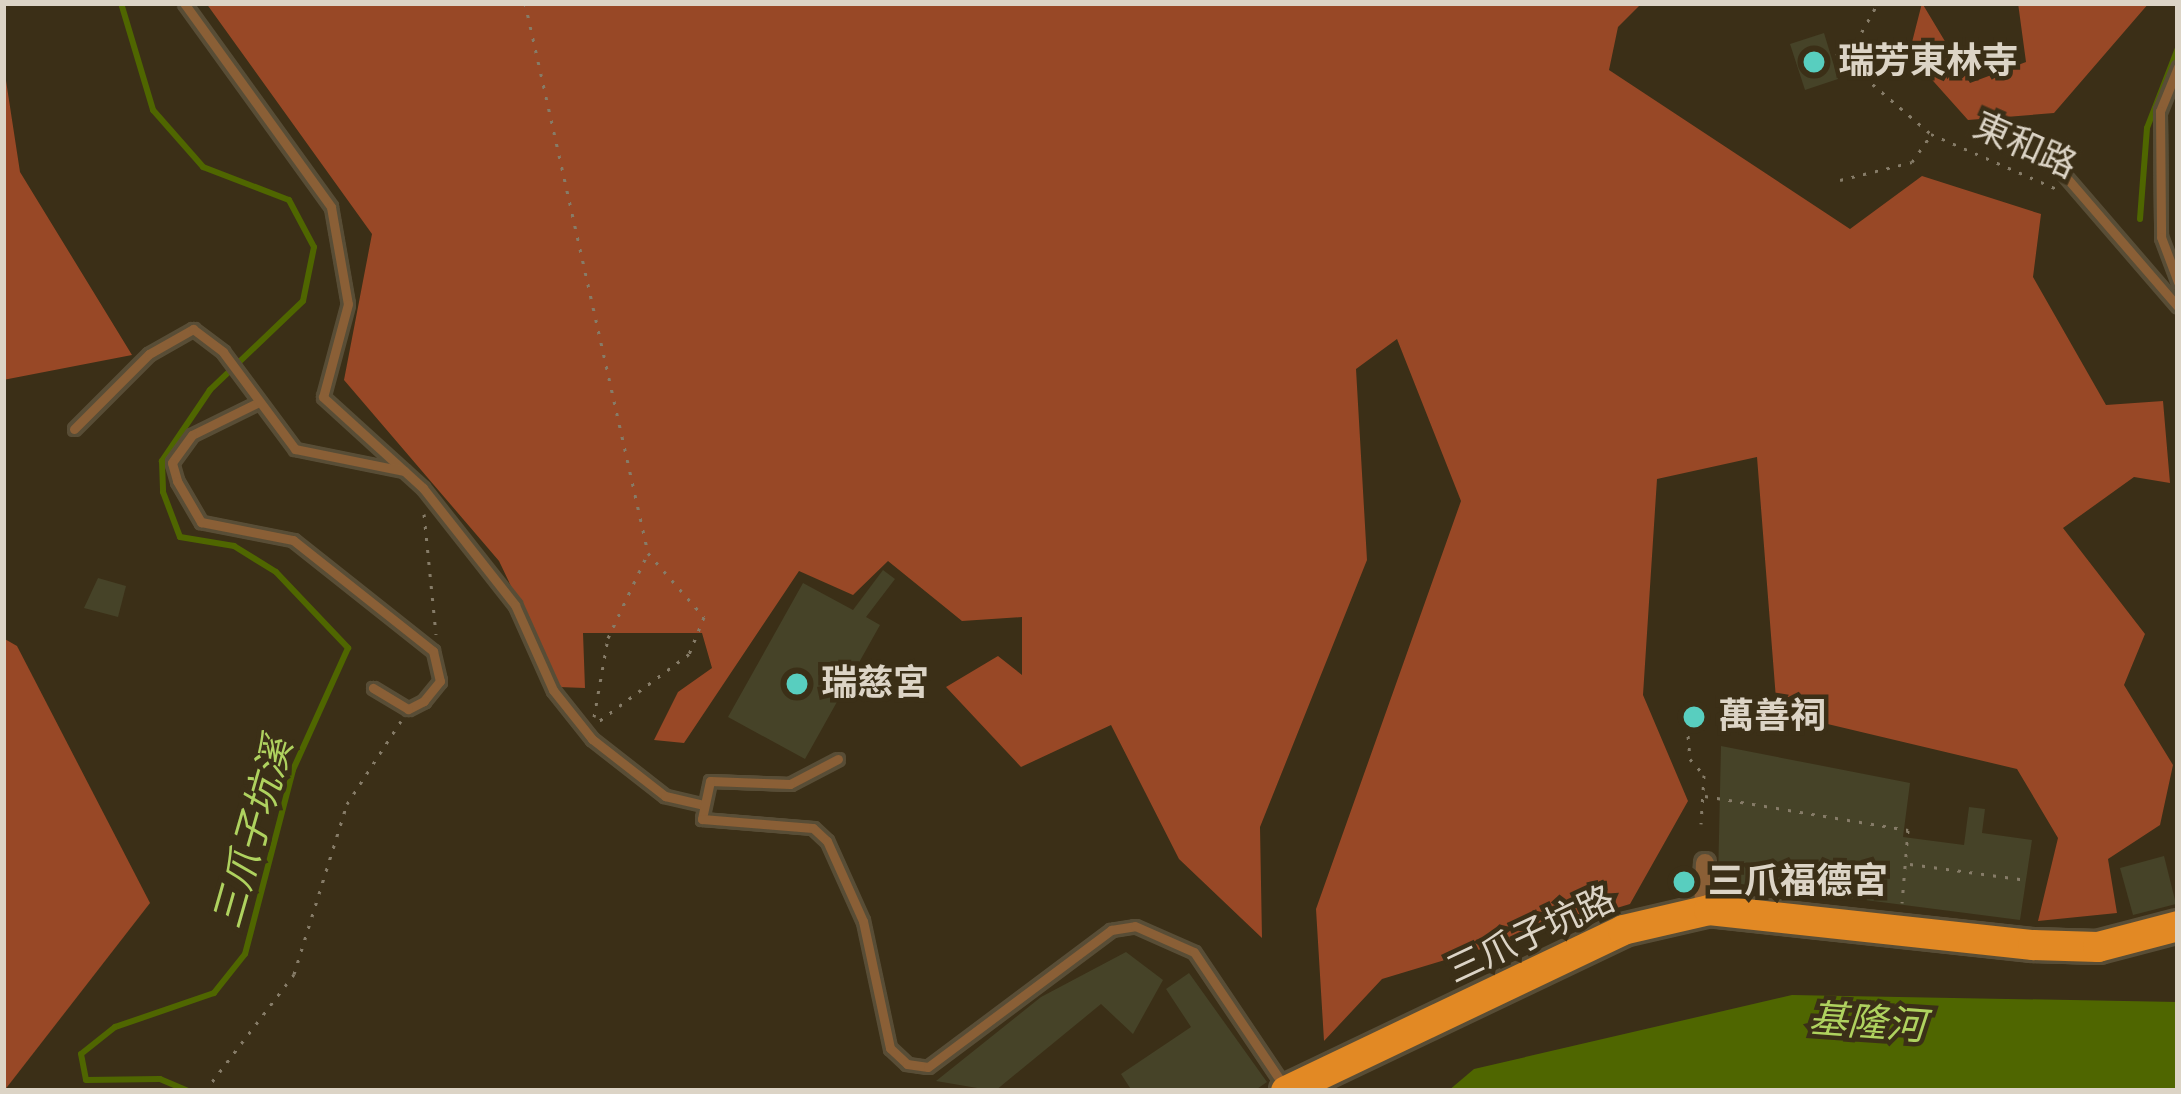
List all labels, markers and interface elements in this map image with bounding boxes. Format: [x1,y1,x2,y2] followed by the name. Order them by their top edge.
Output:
[1838,40,2018,84] place label: 瑞芳東林寺
[1801,49,1827,75] marker: 瑞芳東林寺
[1967,104,2083,188] street label: 東和路
[821,662,929,706] place label: 瑞慈宮
[784,671,810,697] marker: 瑞慈宮
[1718,695,1826,739] place label: 萬善祠
[1681,704,1707,730] marker: 萬善祠
[204,733,302,933] water label: 三爪子坑溪
[1708,860,1888,904] place label: 三爪福德宮
[1671,869,1697,895] marker: 三爪福德宮
[1440,877,1622,993] street label: 三爪子坑路
[1807,996,1927,1050] water label: 基隆河

